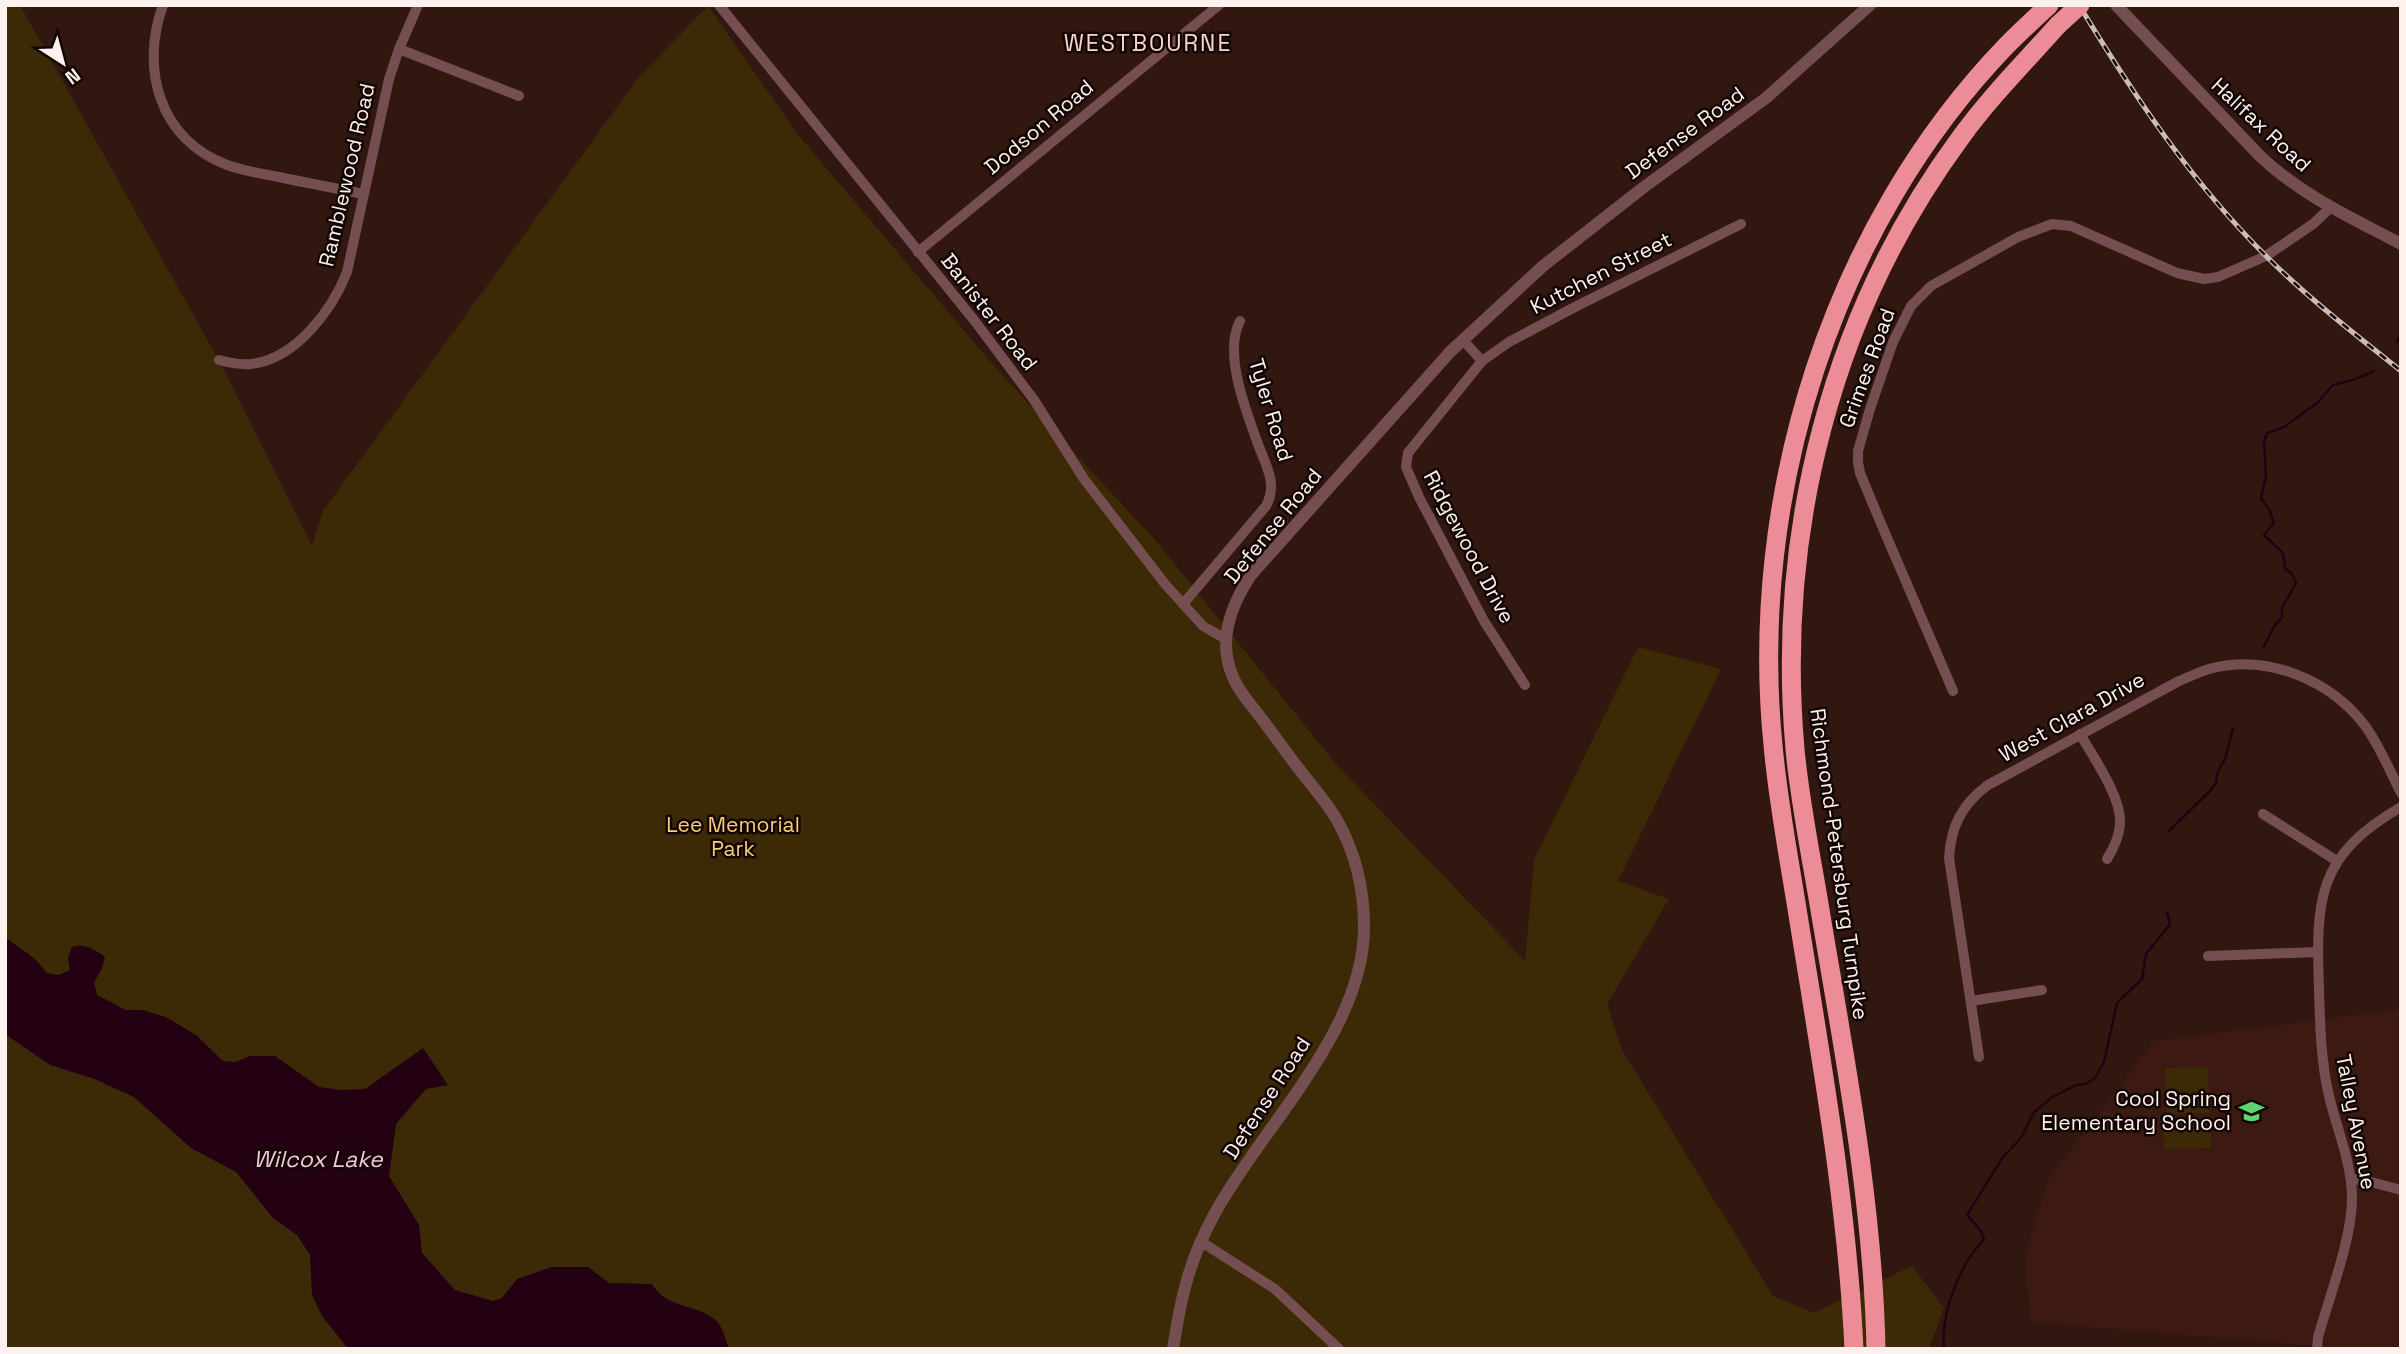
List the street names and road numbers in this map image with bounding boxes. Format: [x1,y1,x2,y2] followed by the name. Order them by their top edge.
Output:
[2206,72,2317,178] street label: Halifax Road
[979,73,1099,180] street label: Dodson Road
[1620,80,1749,185] street label: Defense Road
[312,81,381,269] street label: Ramblewood Road
[1526,225,1676,320] street label: Kutchen Street
[935,248,1044,376] street label: Banister Road
[1832,304,1901,431] street label: Grimes Road
[1243,355,1300,464] street label: Tyler Road
[1218,463,1327,589] street label: Defense Road
[1418,466,1521,628] street label: Ridgewood Drive
[1994,665,2149,768] street label: West Clara Drive
[1804,707,1875,1021] street label: Richmond-Petersburg Turnpike
[1217,1031,1316,1164] street label: Defense Road
[2330,1052,2383,1192] street label: Talley Avenue

